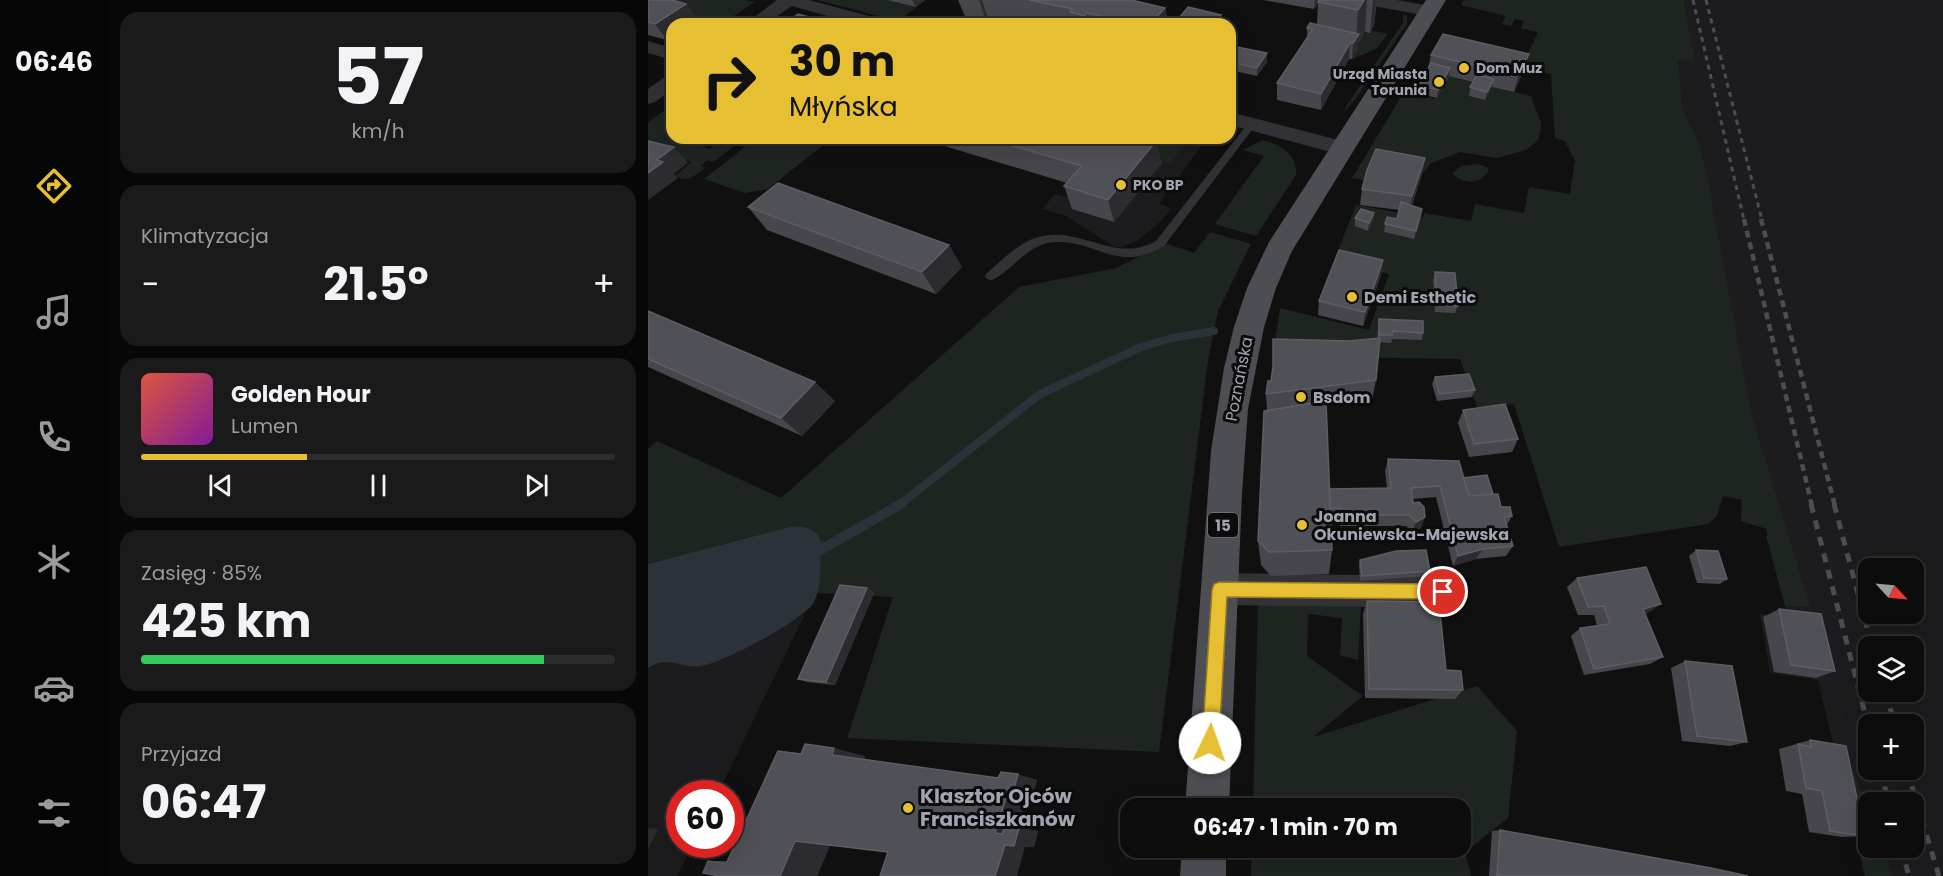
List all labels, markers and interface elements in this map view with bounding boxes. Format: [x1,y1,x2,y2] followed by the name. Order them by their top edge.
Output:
[332,22,424,131] text: 57
[789,32,895,91] text: 30 m
[690,42,768,120] icon: right
[15,43,93,80] text: 06:46
[1476,58,1542,78] place label: Dom Muz
[1457,61,1471,75] marker: Dom Muz
[1333,64,1427,100] place label: Urząd Miasta Torunia
[1432,75,1446,89] marker: Urząd Miasta Torunia
[789,88,898,125] text: Młyńska
[351,117,405,145] text: km/h
[33,165,75,207] icon: directions
[1133,175,1184,195] place label: PKO BP
[1114,178,1128,192] marker: PKO BP
[141,222,269,250] text: Klimatyzacja
[323,253,429,316] text: 21.5°
[141,261,159,308] text: −
[592,261,615,308] text: +
[1364,286,1476,309] place label: Demi Esthetic
[1345,290,1359,304] marker: Demi Esthetic
[33,291,75,333] icon: music
[1220,335,1258,423] street label: Poznańska
[231,379,371,410] text: Golden Hour
[1313,386,1371,409] place label: Bsdom
[1294,390,1308,404] marker: Bsdom
[231,412,298,440] text: Lumen
[33,416,75,458] icon: phone
[204,469,237,502] icon: previous
[362,469,395,502] icon: pause
[520,469,553,502] icon: next
[1314,505,1509,546] place label: Joanna Okuniewska-Majewska
[1208,513,1238,537] road number: 15
[1295,518,1309,532] marker: Joanna Okuniewska-Majewska
[33,541,75,583] icon: climate
[1858,558,1924,624] north arrow
[1858,558,1924,858] map controls
[141,559,262,587] text: Zasięg · 85%
[1417,566,1468,617] pin
[1426,575,1459,608] icon: arrive
[141,590,311,653] text: 425 km
[1858,636,1924,702] button: layers
[33,667,75,709] icon: car
[1178,711,1242,775] position arrow
[1858,714,1924,780] button: +
[141,740,222,768] text: Przyjazd
[141,771,266,834] text: 06:47
[666,780,744,858] speed limit sign: 60
[920,782,1076,833] place label: Klasztor Ojców Franciszkanów
[33,792,75,834] icon: filters
[1858,792,1924,858] button: −
[901,801,915,815] marker: Klasztor Ojców Franciszkanów
[1193,812,1398,843] text: 06:47 · 1 min · 70 m

